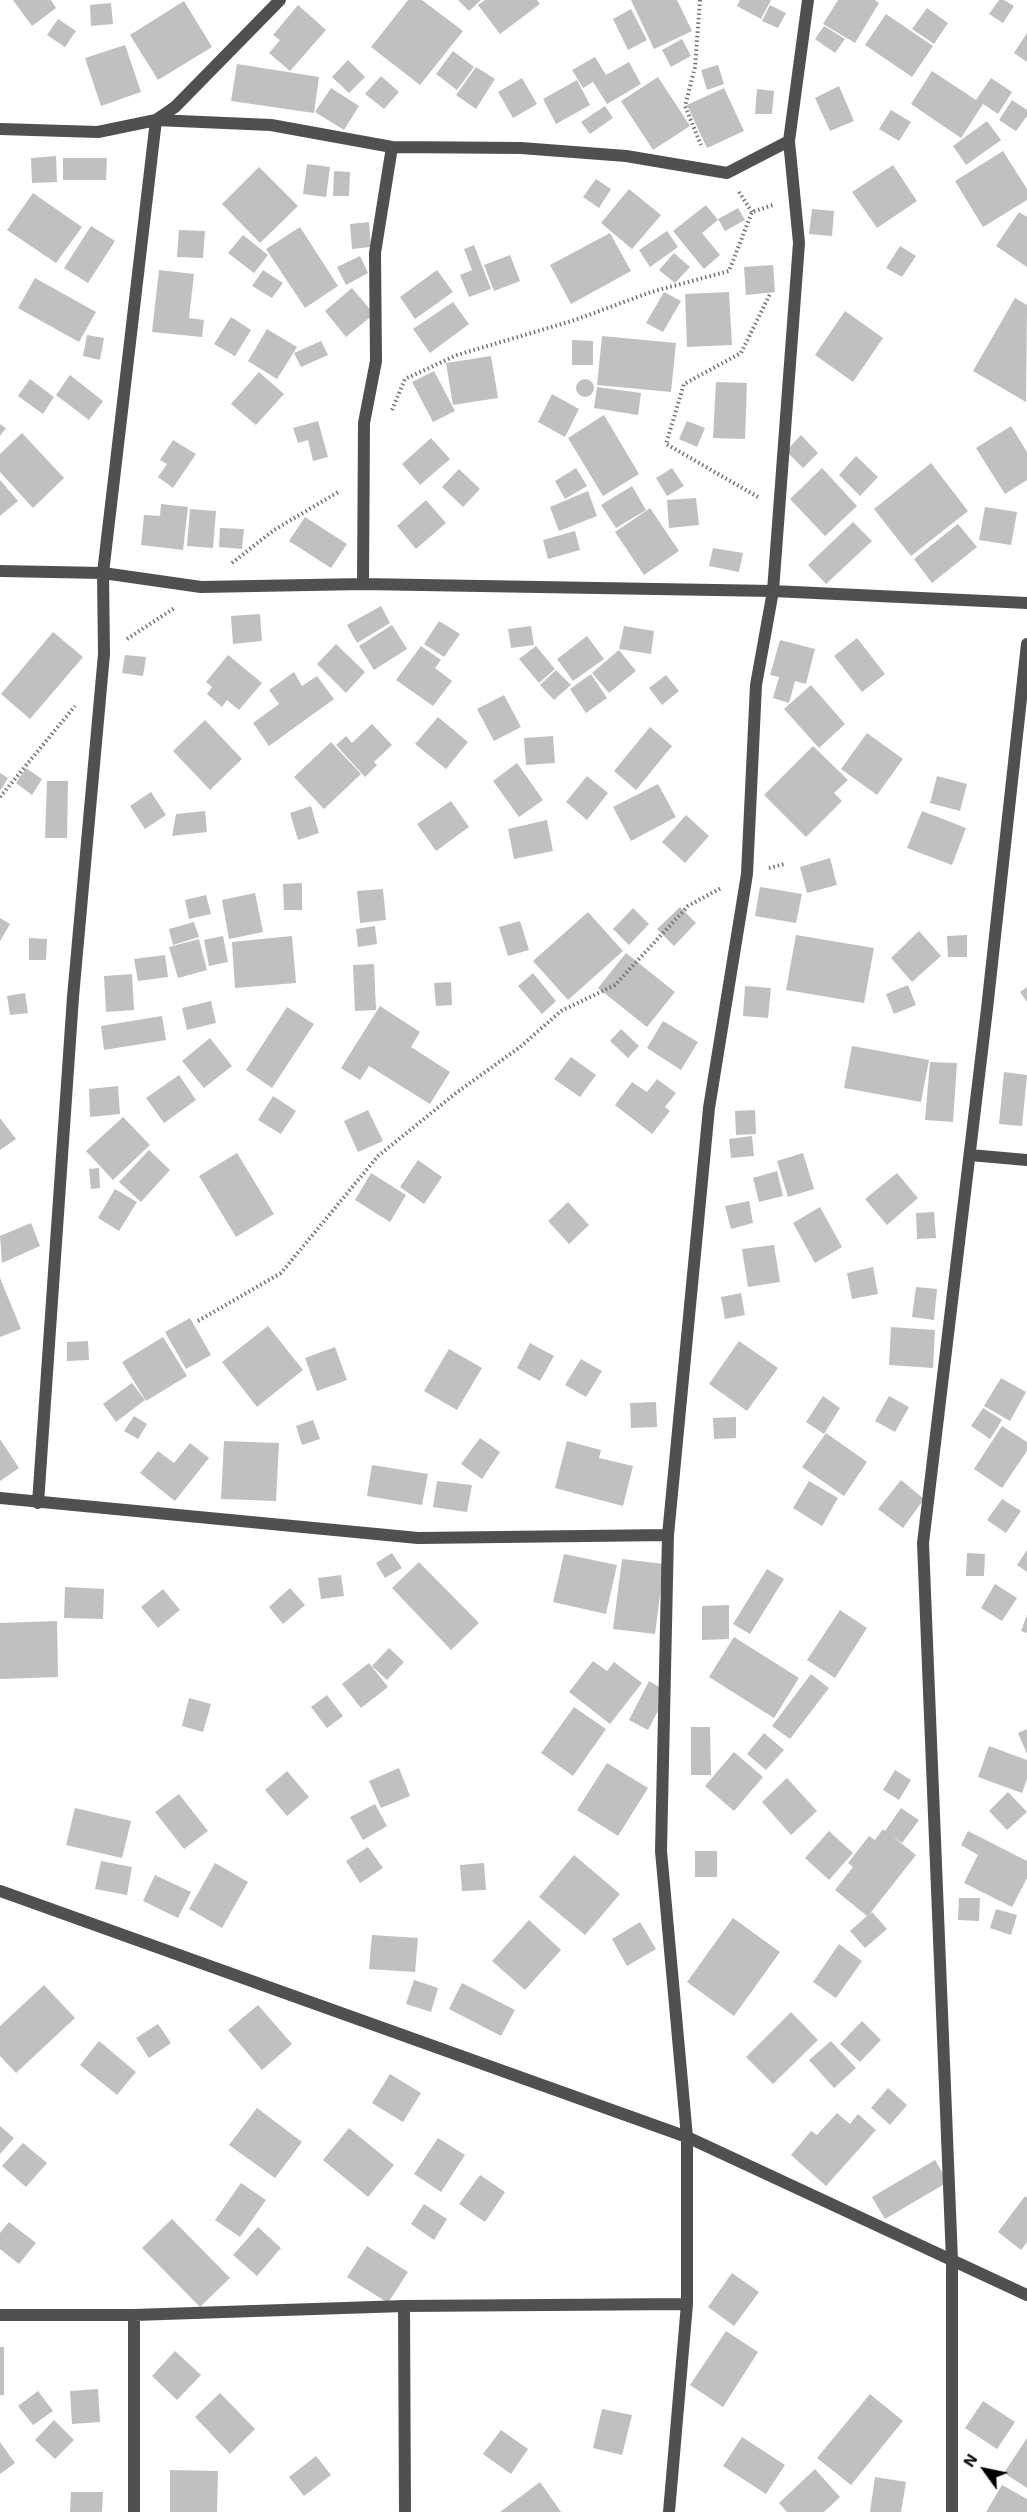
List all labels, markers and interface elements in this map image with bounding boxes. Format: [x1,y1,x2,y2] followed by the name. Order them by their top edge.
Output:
[955,2440,1015,2500] north arrow
[958,2450,981,2470] text: N

